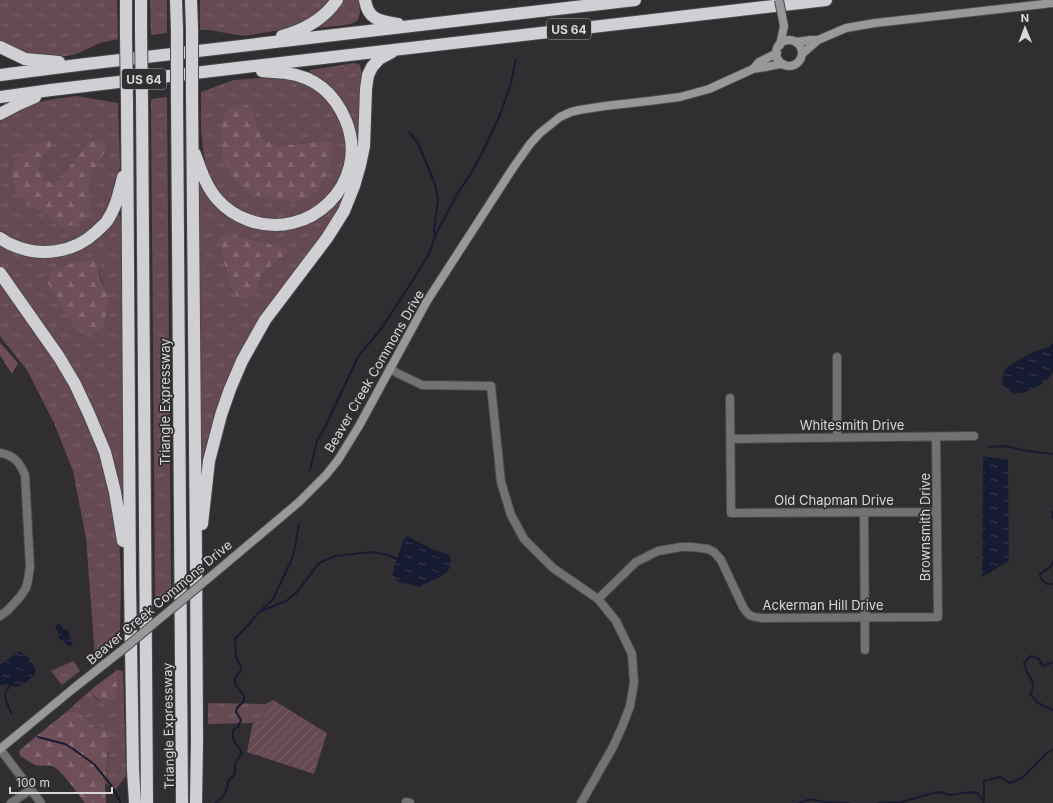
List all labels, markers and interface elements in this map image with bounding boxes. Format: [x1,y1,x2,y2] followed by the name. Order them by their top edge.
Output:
[1005,8,1045,48] north arrow
[1021,11,1029,25] text: N
[547,19,591,39] road number: US 64
[122,69,166,89] road number: US 64
[321,287,427,455] street label: Beaver Creek Commons Drive
[157,338,173,466] street label: Triangle Expressway
[800,417,904,433] street label: Whitesmith Drive
[917,473,933,581] street label: Brownsmith Drive
[774,492,894,508] street label: Old Chapman Drive
[83,536,235,668] street label: Beaver Creek Commons Drive
[763,597,883,613] street label: Ackerman Hill Drive
[159,662,177,790] street label: Triangle Expressway
[10,769,112,795] scale bar
[16,775,50,790] text: 100 m

